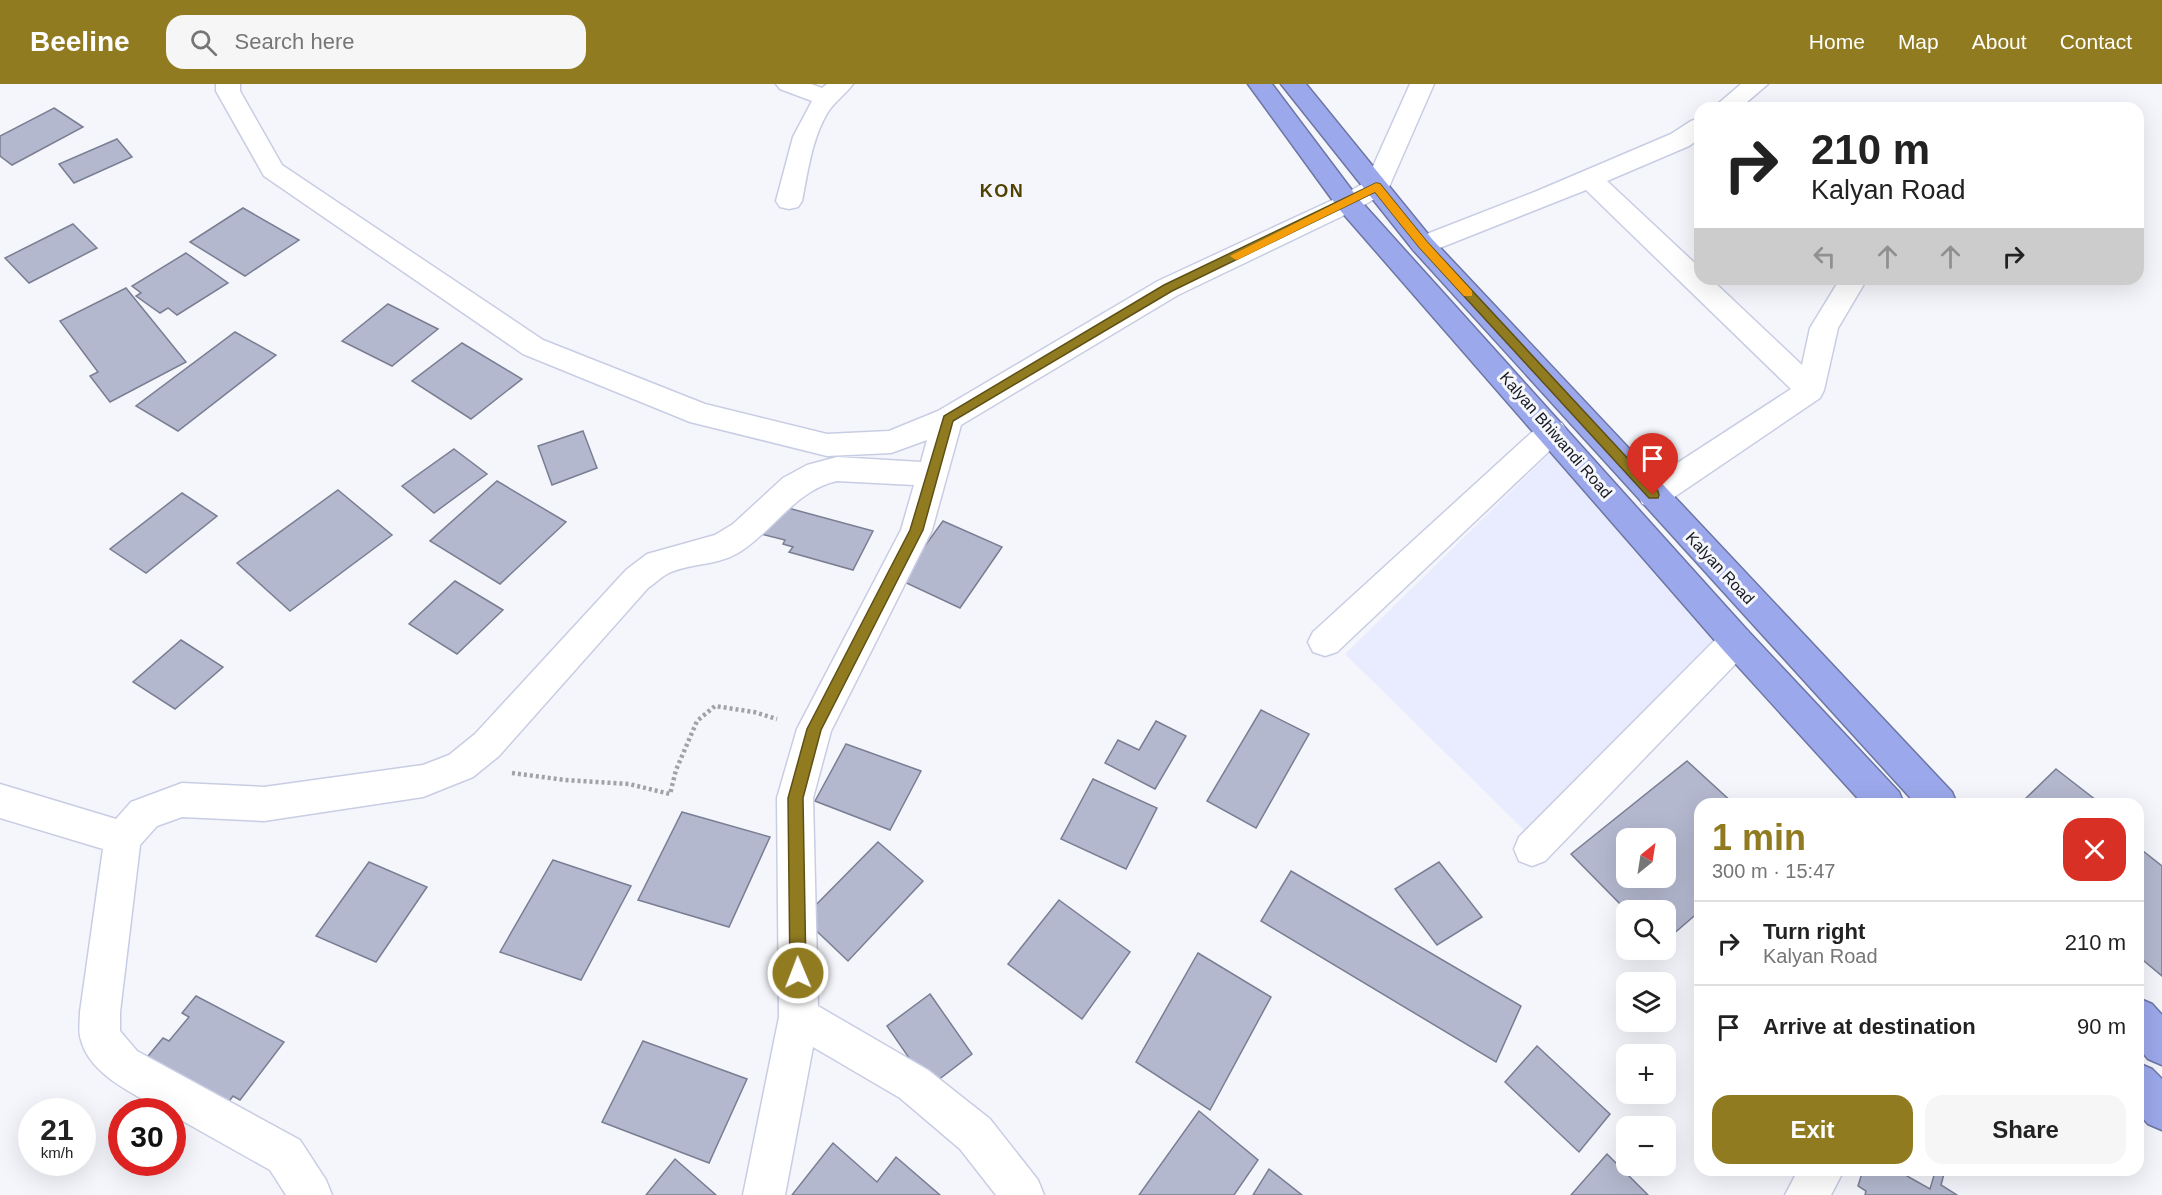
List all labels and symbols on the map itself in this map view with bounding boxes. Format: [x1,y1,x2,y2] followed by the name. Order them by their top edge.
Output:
[980,181,1024,201] district label: KON
[1497,369,1615,501] street label: Kalyan Bhiwandi Road
[1627,433,1678,495] pin
[1683,529,1757,607] street label: Kalyan Road
[1616,828,1676,888] north arrow
[766,941,830,1005] position arrow
[108,1098,186,1176] speed limit sign: 30

